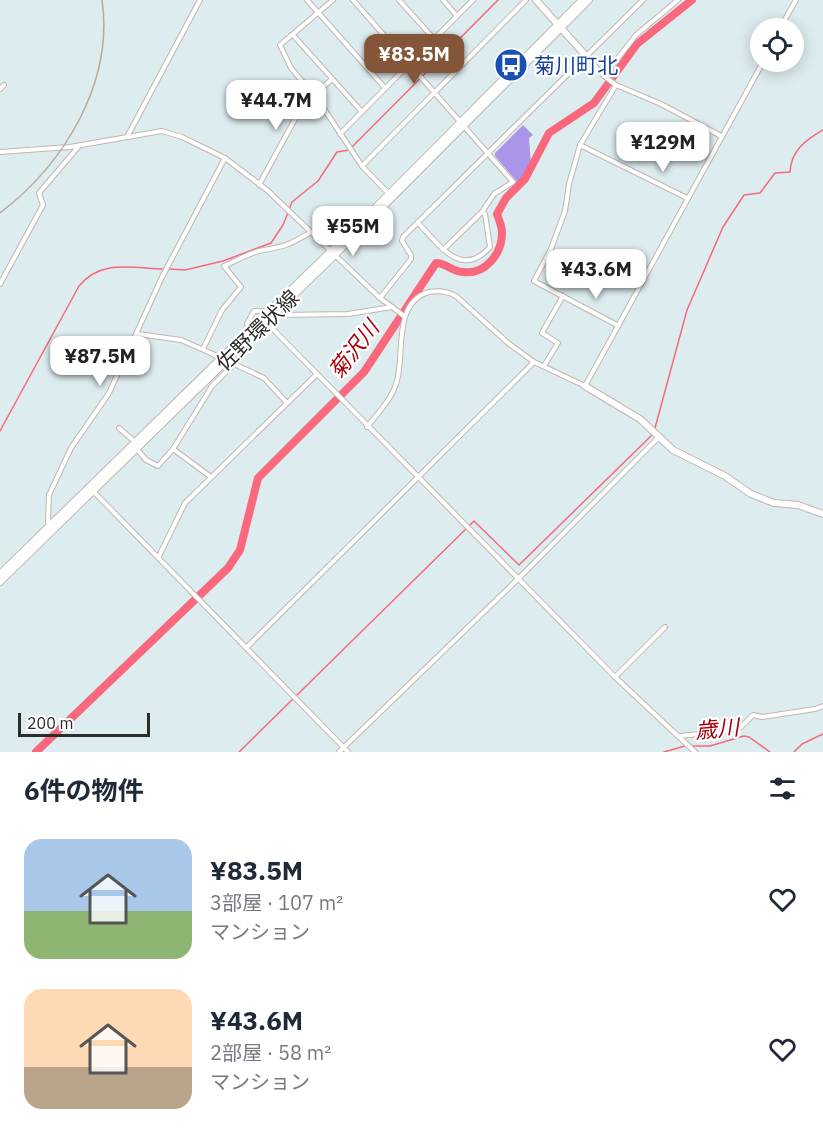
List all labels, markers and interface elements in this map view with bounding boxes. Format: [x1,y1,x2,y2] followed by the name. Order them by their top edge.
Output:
[750,18,804,72] map controls
[750,18,804,72] button: locate
[365,34,463,85] pin: ¥83.5M
[378,40,450,67] text: ¥83.5M
[493,47,529,83] bus stop icon: 菊川町北
[534,51,618,79] place label: 菊川町北
[227,80,325,131] pin: ¥44.7M
[240,86,312,113] text: ¥44.7M
[621,122,705,173] pin: ¥129M
[630,128,696,155] text: ¥129M
[317,206,389,257] pin: ¥55M
[326,212,380,239] text: ¥55M
[547,249,645,300] pin: ¥43.6M
[560,255,632,282] text: ¥43.6M
[210,283,304,377] street label: 佐野環状線
[321,312,386,384] water label: 菊沢川
[51,336,149,387] pin: ¥87.5M
[64,342,136,369] text: ¥87.5M
[18,710,150,738] scale bar
[694,711,742,744] water label: 歳川
[27,713,74,733] text: 200 m
[766,772,799,805] icon: filters
[24,773,144,807] text: 6件の物件
[210,853,303,887] text: ¥83.5M
[72,863,144,935] icon: home
[766,883,799,916] icon: heart
[210,889,343,916] text: 3部屋 · 107 m²
[210,918,310,945] text: マンション
[210,1003,303,1037] text: ¥43.6M
[72,1013,144,1085] icon: home
[766,1033,799,1066] icon: heart
[210,1039,331,1066] text: 2部屋 · 58 m²
[210,1068,310,1095] text: マンション

